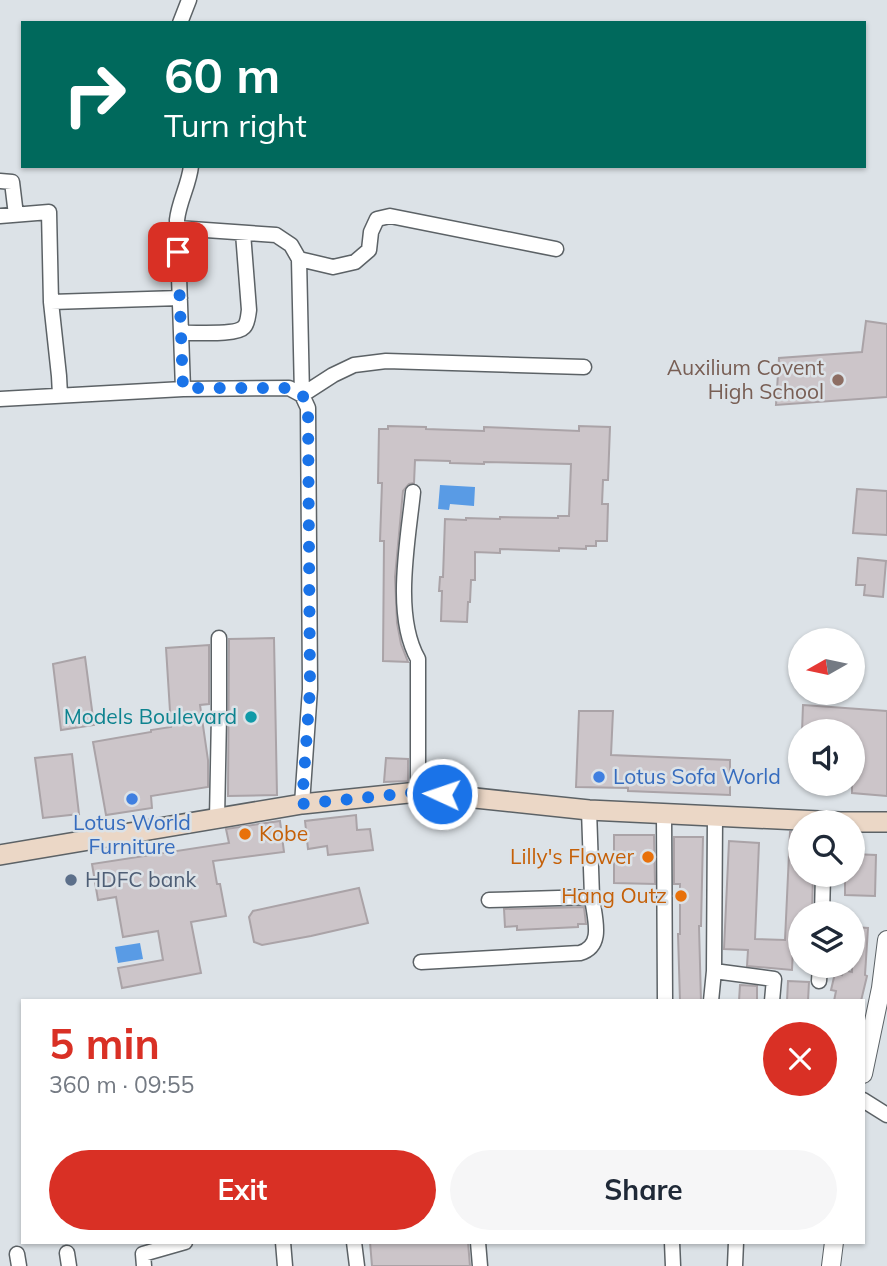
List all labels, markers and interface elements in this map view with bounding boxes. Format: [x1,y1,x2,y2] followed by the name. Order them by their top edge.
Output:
[164,44,280,105] text: 60 m
[49,49,140,140] icon: right
[164,105,307,145] text: Turn right
[148,222,208,282] pin
[159,233,197,271] icon: arrive
[667,354,824,404] place label: Auxilium Covent High School
[830,372,846,388] marker: Auxilium Covent High School
[788,628,864,705] north arrow
[788,628,865,978] map controls
[64,703,237,729] place label: Models Boulevard
[243,709,259,725] marker: Models Boulevard
[788,719,865,796] button: sound
[405,757,479,831] position arrow
[613,763,781,789] place label: Lotus Sofa World
[591,769,607,785] marker: Lotus Sofa World
[124,791,140,807] marker: Lotus World Furniture
[73,809,191,859] place label: Lotus World Furniture
[788,810,865,887] button: search
[259,820,308,846] place label: Kobe
[237,826,253,842] marker: Kobe
[510,843,634,869] place label: Lilly's Flower
[640,849,656,865] marker: Lilly's Flower
[85,866,197,892] place label: HDFC bank
[63,872,79,888] marker: HDFC bank
[561,882,667,908] place label: Hang Outz
[673,888,689,904] marker: Hang Outz
[788,901,865,978] button: layers
[49,1017,160,1070] text: 5 min
[763,1022,837,1096] button: close
[49,1070,194,1099] text: 360 m · 09:55
[49,1150,436,1230] button: Exit
[450,1150,837,1230] button: Share

